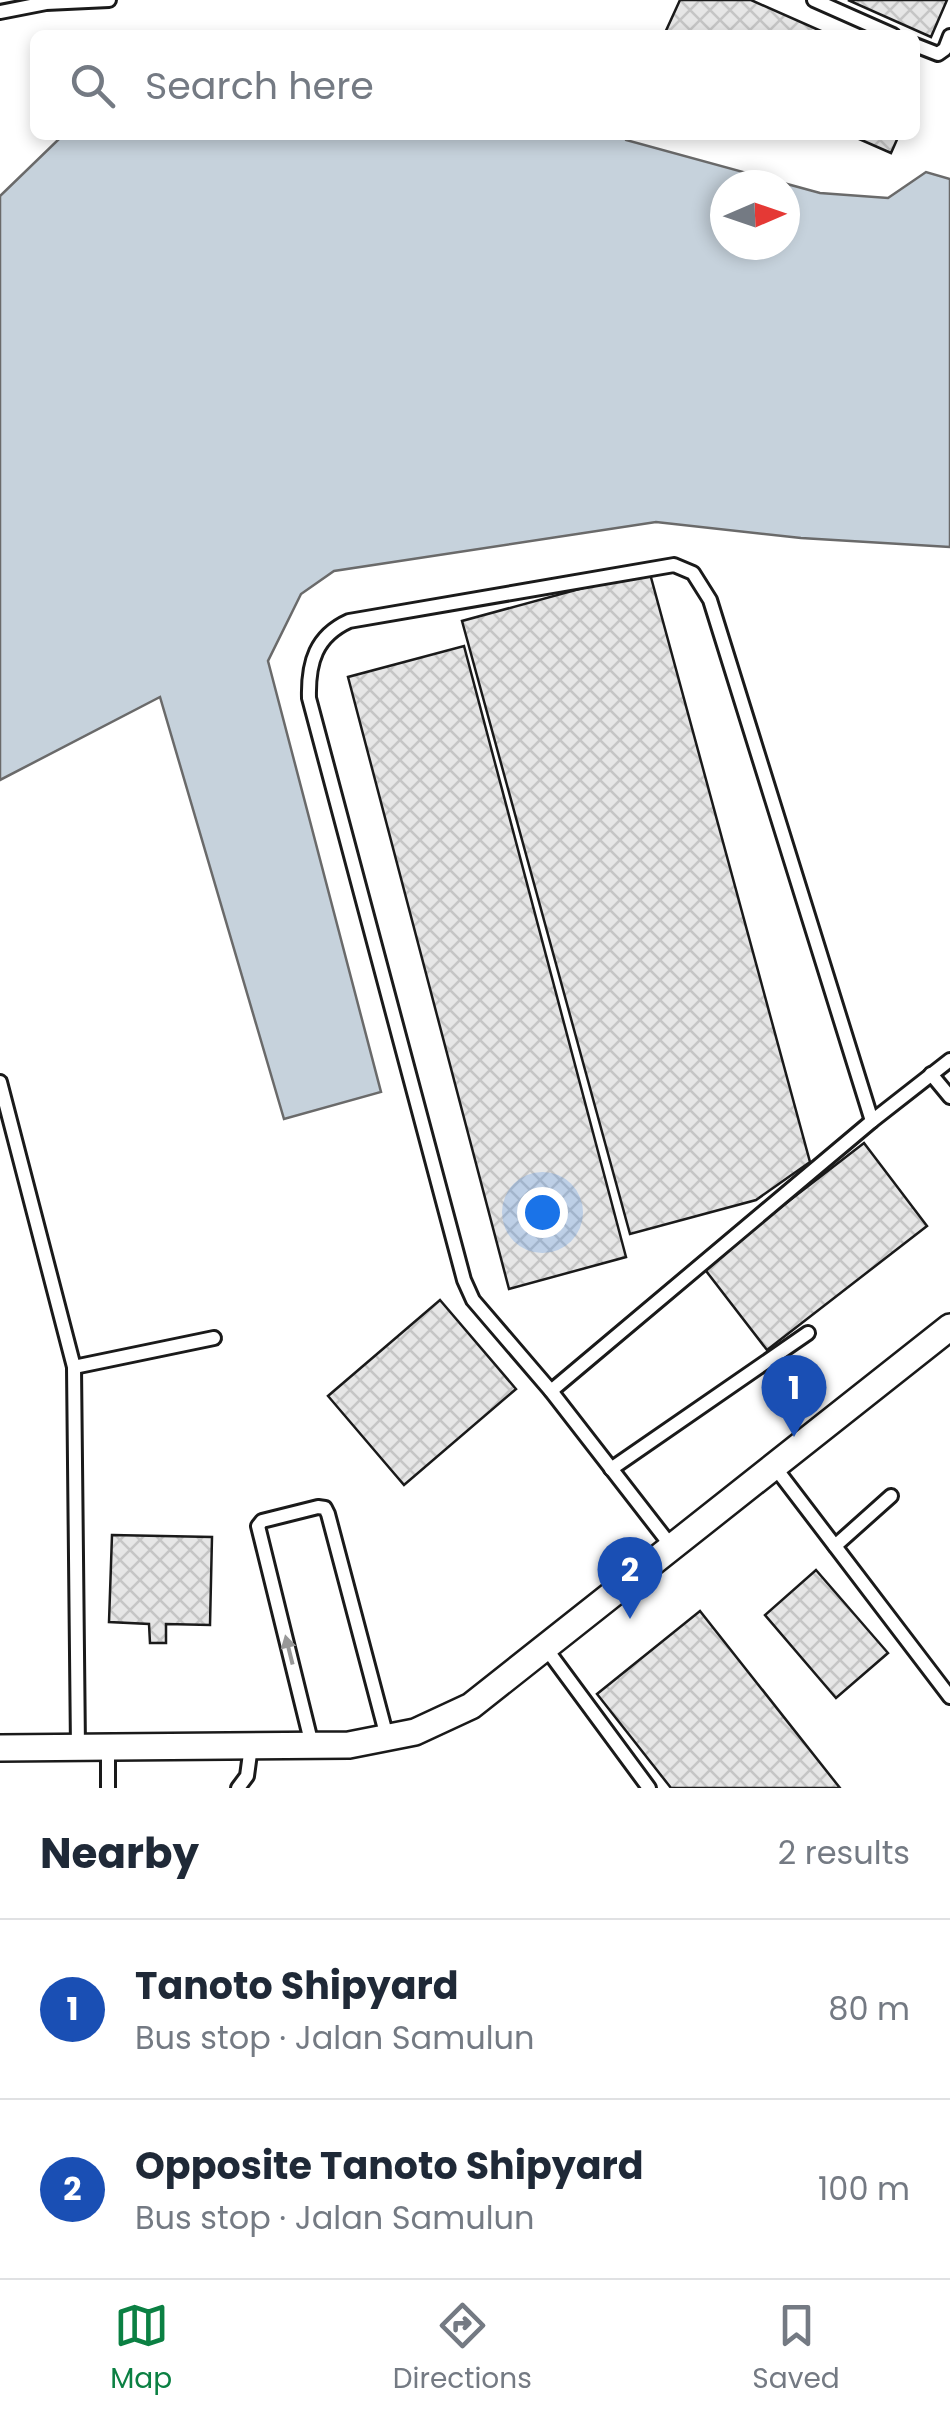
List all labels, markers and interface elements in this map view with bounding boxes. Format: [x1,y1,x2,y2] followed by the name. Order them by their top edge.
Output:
[30,30,920,140] search box
[65,58,120,113] icon: search
[145,59,374,112] text: Search here
[710,170,800,260] north arrow
[517,1187,568,1238] your location
[762,1354,826,1437] pin: 1
[598,1536,662,1619] pin: 2
[281,1634,296,1665] one-way arrow
[40,1824,199,1883] text: Nearby
[778,1830,910,1875] text: 2 results
[135,1959,459,2012] text: Tanoto Shipyard
[66,1986,79,2031] text: 1
[828,1986,910,2031] text: 80 m
[135,2015,535,2060] text: Bus stop · Jalan Samulun
[135,2139,644,2192] text: Opposite Tanoto Shipyard
[63,2166,82,2211] text: 2
[818,2166,910,2211] text: 100 m
[135,2195,535,2240] text: Bus stop · Jalan Samulun
[110,2298,172,2400] tab: Map
[393,2298,532,2400] tab: Directions
[752,2298,840,2400] tab: Saved

